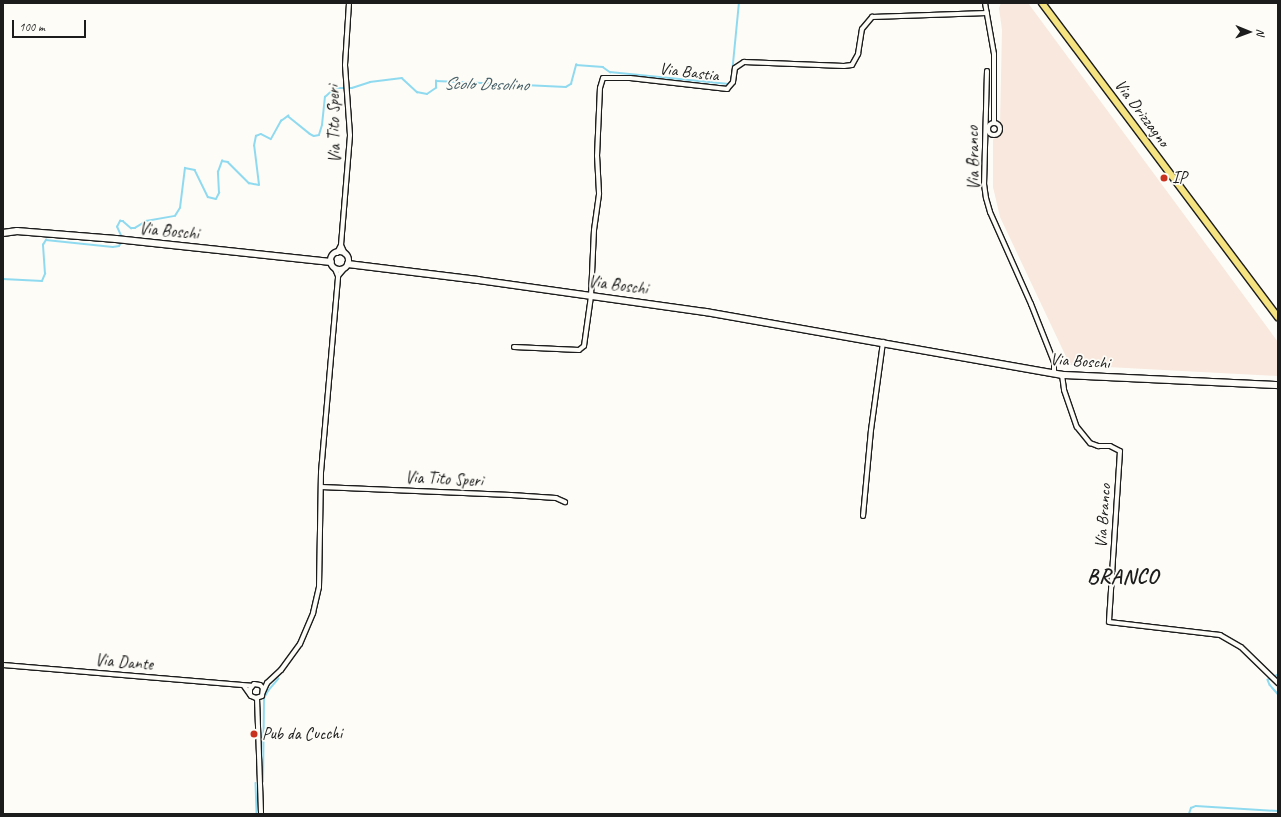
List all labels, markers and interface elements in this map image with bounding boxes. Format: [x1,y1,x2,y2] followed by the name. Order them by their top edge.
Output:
[14,12,88,38] scale bar
[1229,12,1269,52] north arrow
[19,19,45,35] text: 100 m
[1254,29,1268,36] text: N
[658,58,720,86] street label: Via Bastia
[443,72,529,96] water label: Scolo Desolino
[1110,75,1174,151] street label: Via Drizzagno
[323,84,345,164] street label: Via Tito Speri
[962,125,984,191] street label: Via Branco
[1172,168,1187,188] place label: IP
[1159,173,1169,183] marker: IP
[138,218,200,244] street label: Via Boschi
[587,271,649,299] street label: Via Boschi
[1049,349,1111,373] street label: Via Boschi
[404,467,484,491] street label: Via Tito Speri
[1091,483,1115,549] street label: Via Branco
[1088,563,1158,589] district label: BRANCO
[94,649,154,675] street label: Via Dante
[262,724,342,744] place label: Pub da Cucchi
[249,729,259,739] marker: Pub da Cucchi

